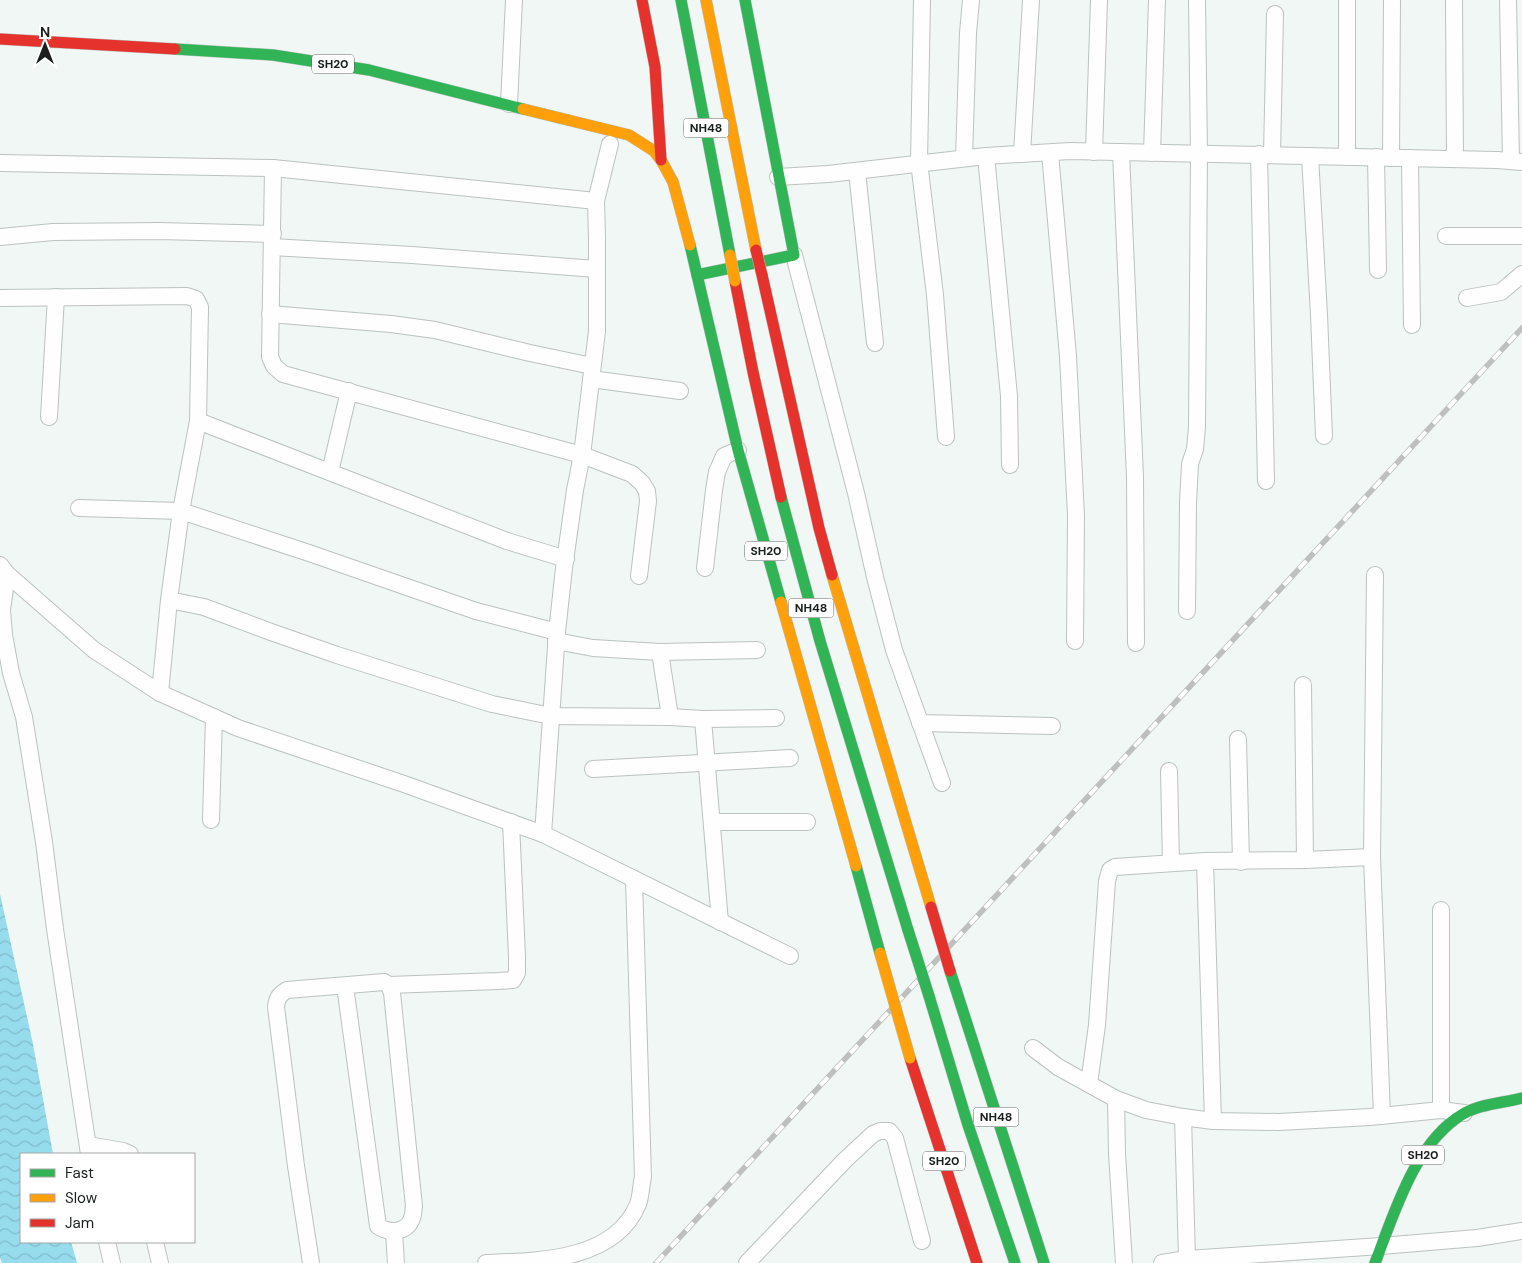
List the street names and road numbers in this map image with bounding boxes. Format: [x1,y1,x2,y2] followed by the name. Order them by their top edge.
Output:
[312,54,354,74] road number: SH20
[684,119,728,138] road number: NH48
[745,542,787,560] road number: SH20
[788,598,834,618] road number: NH48
[974,1108,1018,1126] road number: NH48
[1402,1146,1444,1164] road number: SH20
[923,1152,965,1170] road number: SH20

